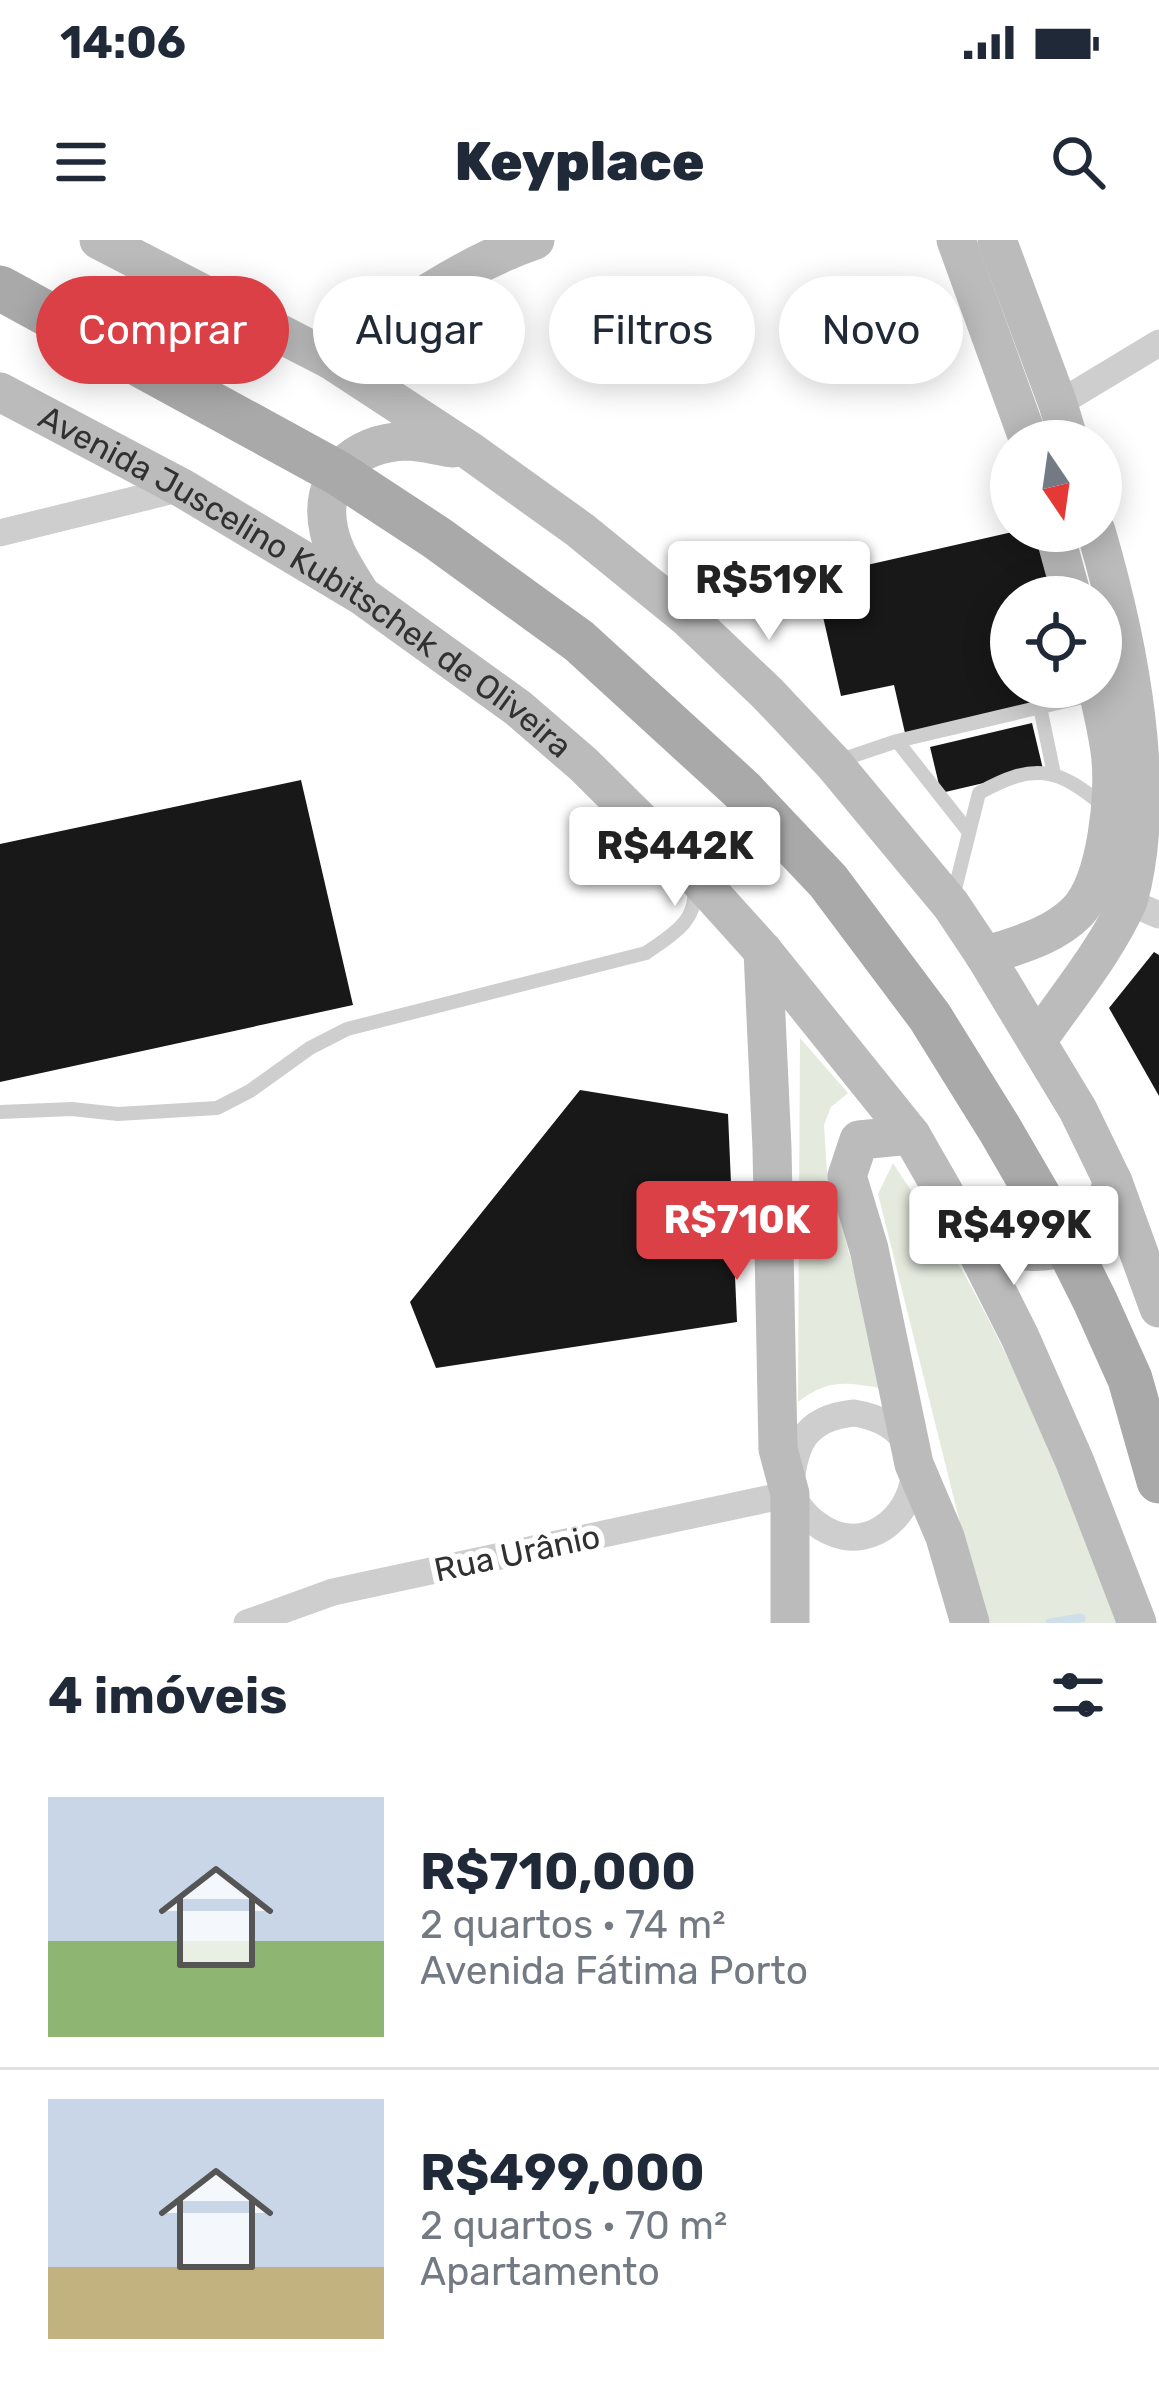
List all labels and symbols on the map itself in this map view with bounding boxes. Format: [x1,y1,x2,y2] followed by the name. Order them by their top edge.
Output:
[33,397,580,765] street label: Avenida Juscelino Kubitschek de Oliveira
[990,420,1122,552] north arrow
[671,541,867,643] pin: R$519K
[577,807,773,909] pin: R$442K
[639,1181,835,1283] pin: R$710K
[916,1186,1112,1288] pin: R$499K
[431,1516,603,1590] street label: Rua Urânio

